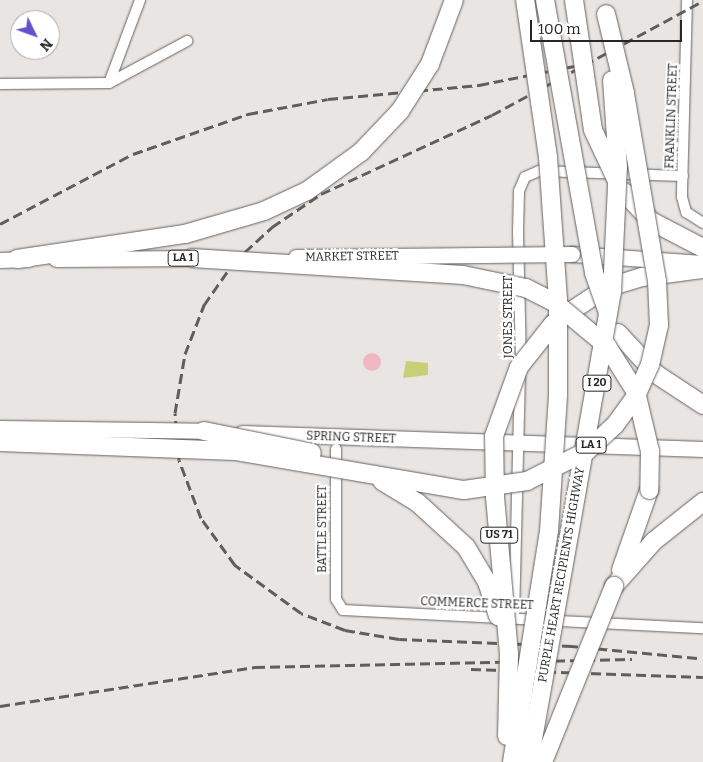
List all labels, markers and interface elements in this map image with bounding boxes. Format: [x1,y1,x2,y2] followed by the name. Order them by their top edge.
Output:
[10,10,60,60] north arrow
[533,10,686,42] scale bar
[538,20,581,38] text: 100 m
[36,35,56,54] text: N
[663,63,681,169] street label: FRANKLIN STREET
[305,249,399,265] street label: MARKET STREET
[167,250,199,266] road number: LA 1
[502,276,516,358] street label: JONES STREET
[582,374,612,392] road number: I 20
[306,429,396,447] street label: SPRING STREET
[575,436,607,454] road number: LA 1
[536,466,588,684] street label: PURPLE HEART RECIPIENTS HIGHWAY
[316,485,330,573] street label: BATTLE STREET
[479,526,519,544] road number: US 71
[420,595,534,613] street label: COMMERCE STREET

